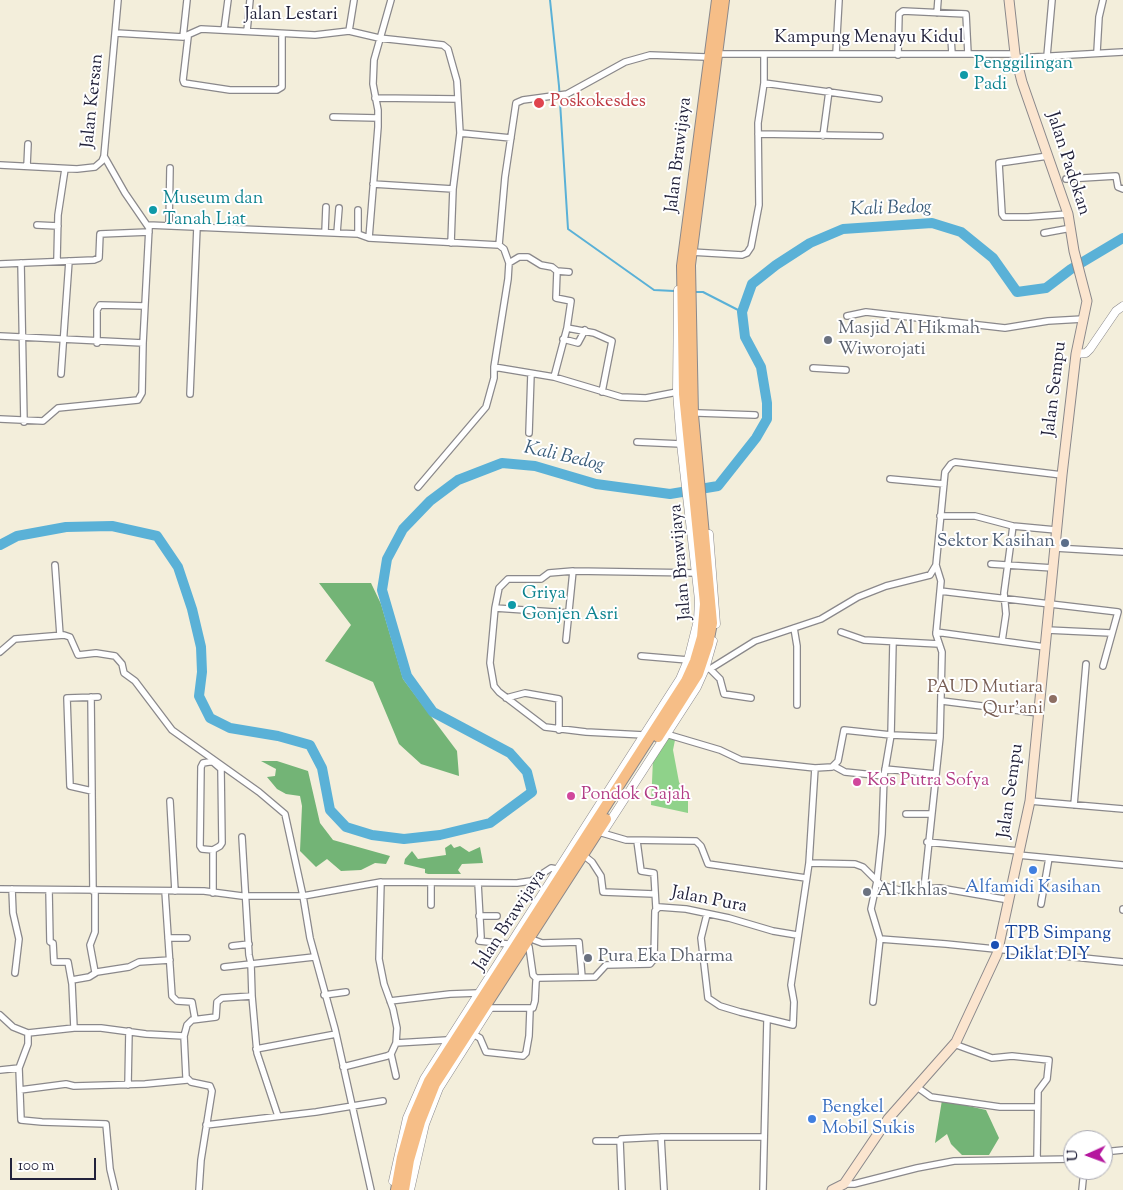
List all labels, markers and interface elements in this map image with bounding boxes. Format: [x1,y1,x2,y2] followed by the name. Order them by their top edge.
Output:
[244,5,338,27] street label: Jalan Lestari
[774,28,964,50] street label: Kampung Menayu Kidul
[78,53,110,149] street label: Jalan Kersan
[974,54,1073,96] place label: Penggilingan Padi
[958,69,970,81] marker: Penggilingan Padi
[550,92,646,114] place label: Poskokesdes
[532,96,546,110] marker: Poskokesdes
[662,96,698,214] street label: Jalan Brawijaya
[1040,109,1094,219] street label: Jalan Padokan
[163,189,263,232] place label: Museum dan Tanah Liat
[850,197,932,223] water label: Kali Bedog
[147,204,159,216] marker: Museum dan Tanah Liat
[838,319,980,362] place label: Masjid Al Hikmah Wiworojati
[822,334,834,346] marker: Masjid Al Hikmah Wiworojati
[1039,340,1073,438] street label: Jalan Sempu
[521,438,607,478] water label: Kali Bedog
[666,503,698,621] street label: Jalan Brawijaya
[937,532,1055,554] place label: Sektor Kasihan
[1059,537,1071,549] marker: Sektor Kasihan
[522,584,618,626] place label: Griya Gonjen Asri
[506,599,518,611] marker: Griya Gonjen Asri
[927,678,1043,721] place label: PAUD Mutiara Qur'ani
[1047,693,1059,705] marker: PAUD Mutiara Qur'ani
[995,742,1029,840] street label: Jalan Sempu
[867,771,989,793] place label: Kos Putra Sofya
[851,776,863,788] marker: Kos Putra Sofya
[581,785,691,807] place label: Pondok Gajah
[565,790,577,802] marker: Pondok Gajah
[1027,864,1039,876] marker: Alfamidi Kasihan
[470,866,552,976] street label: Jalan Brawijaya
[965,878,1101,900] place label: Alfamidi Kasihan
[877,881,948,903] place label: Al Ikhlas
[669,883,749,919] street label: Jalan Pura
[861,886,873,898] marker: Al Ikhlas
[1005,924,1111,966] place label: TPB Simpang Diklat DIY
[989,939,1001,951] marker: TPB Simpang Diklat DIY
[598,947,733,969] place label: Pura Eka Dharma
[582,952,594,964] marker: Pura Eka Dharma
[822,1098,915,1140] place label: Bengkel Mobil Sukis
[806,1113,818,1125] marker: Bengkel Mobil Sukis
[1063,1130,1113,1180] north arrow
[12,1148,99,1180] scale bar
[1064,1149,1084,1162] text: U
[18,1156,54,1177] text: 100 m

